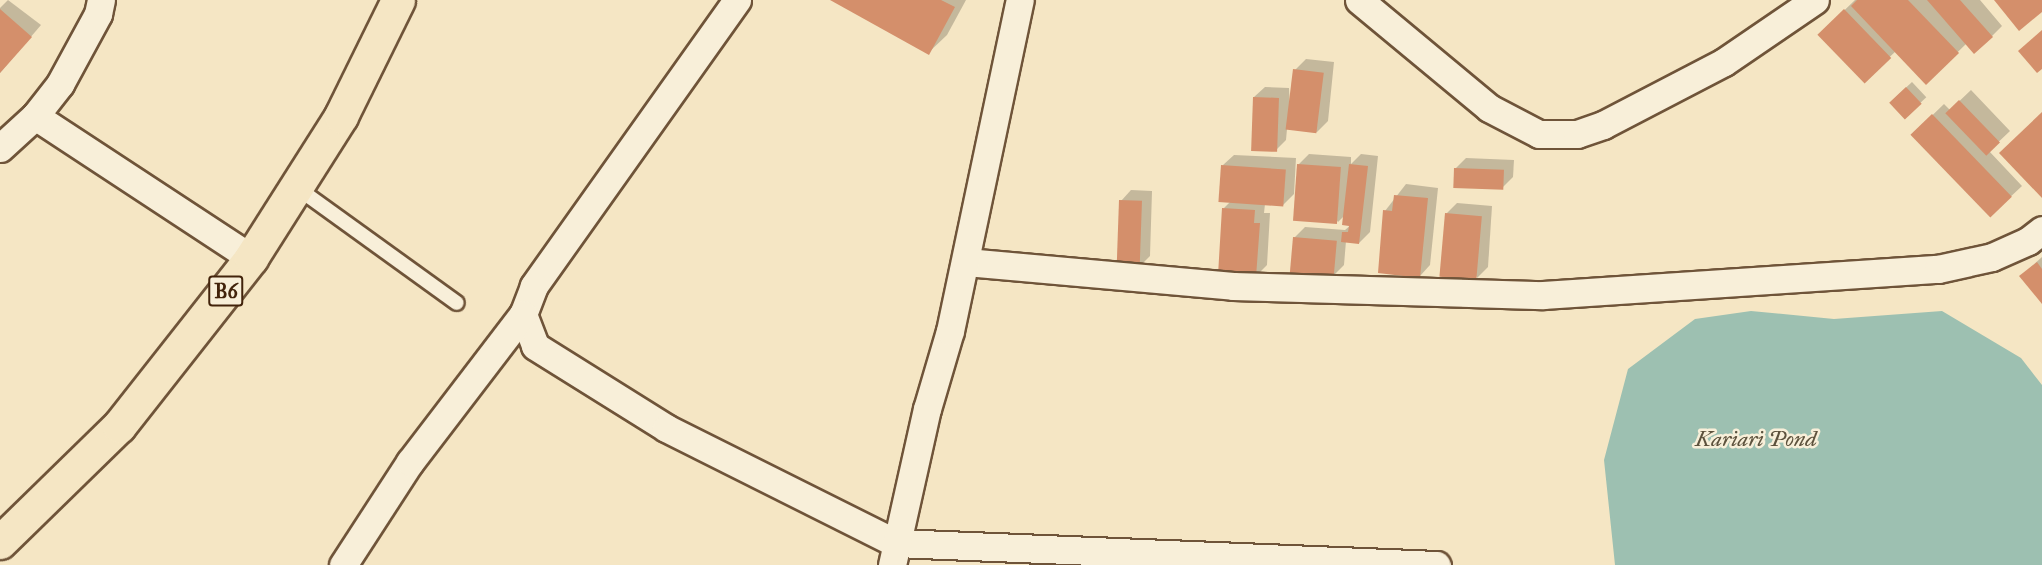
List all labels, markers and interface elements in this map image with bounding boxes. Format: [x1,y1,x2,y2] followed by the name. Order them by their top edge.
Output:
[208,274,244,308] road number: B6
[1695,426,1817,452] water label: Kariari Pond

